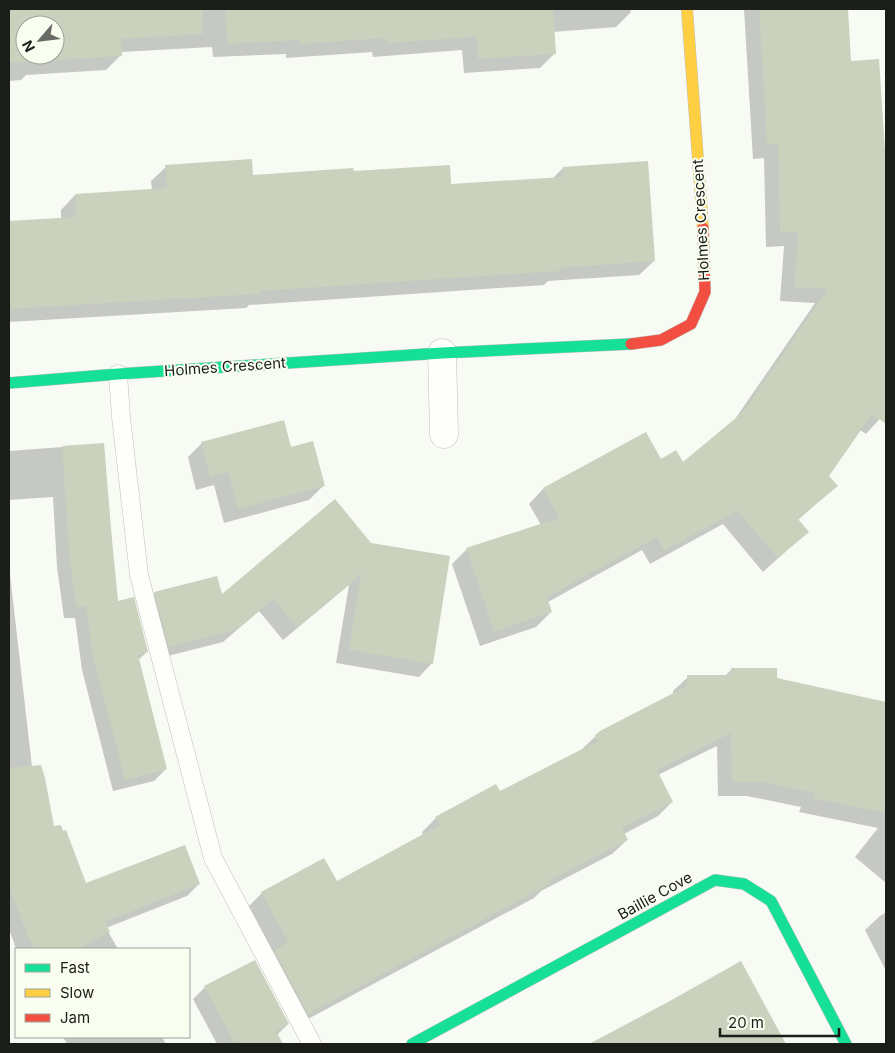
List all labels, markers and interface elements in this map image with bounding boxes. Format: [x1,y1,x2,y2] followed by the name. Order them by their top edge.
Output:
[15,15,65,65] north arrow
[18,38,38,55] text: N
[688,159,713,281] street label: Holmes Crescent
[163,353,287,380] street label: Holmes Crescent
[614,867,695,924] street label: Baillie Cove
[15,948,190,1038] legend
[60,958,90,977] text: Fast
[60,983,94,1002] text: Slow
[720,1006,839,1038] scale bar
[60,1008,90,1027] text: Jam
[728,1013,764,1032] text: 20 m

